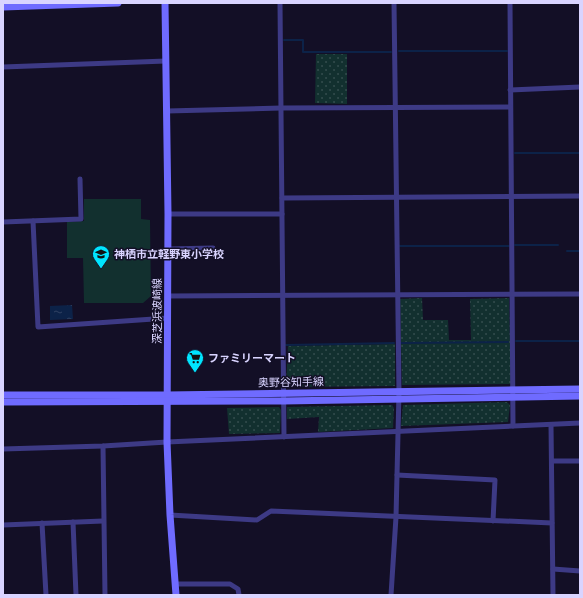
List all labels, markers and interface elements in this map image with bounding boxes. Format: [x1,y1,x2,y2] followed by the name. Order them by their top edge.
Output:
[91,244,111,269] school or university icon: 神栖市立軽野東小学校
[114,246,224,262] place label: 神栖市立軽野東小学校
[149,278,165,344] street label: 深芝浜波崎線
[185,348,205,373] supermarket icon: ファミリーマート
[208,350,296,366] place label: ファミリーマート
[258,373,324,391] street label: 奥野谷知手線

